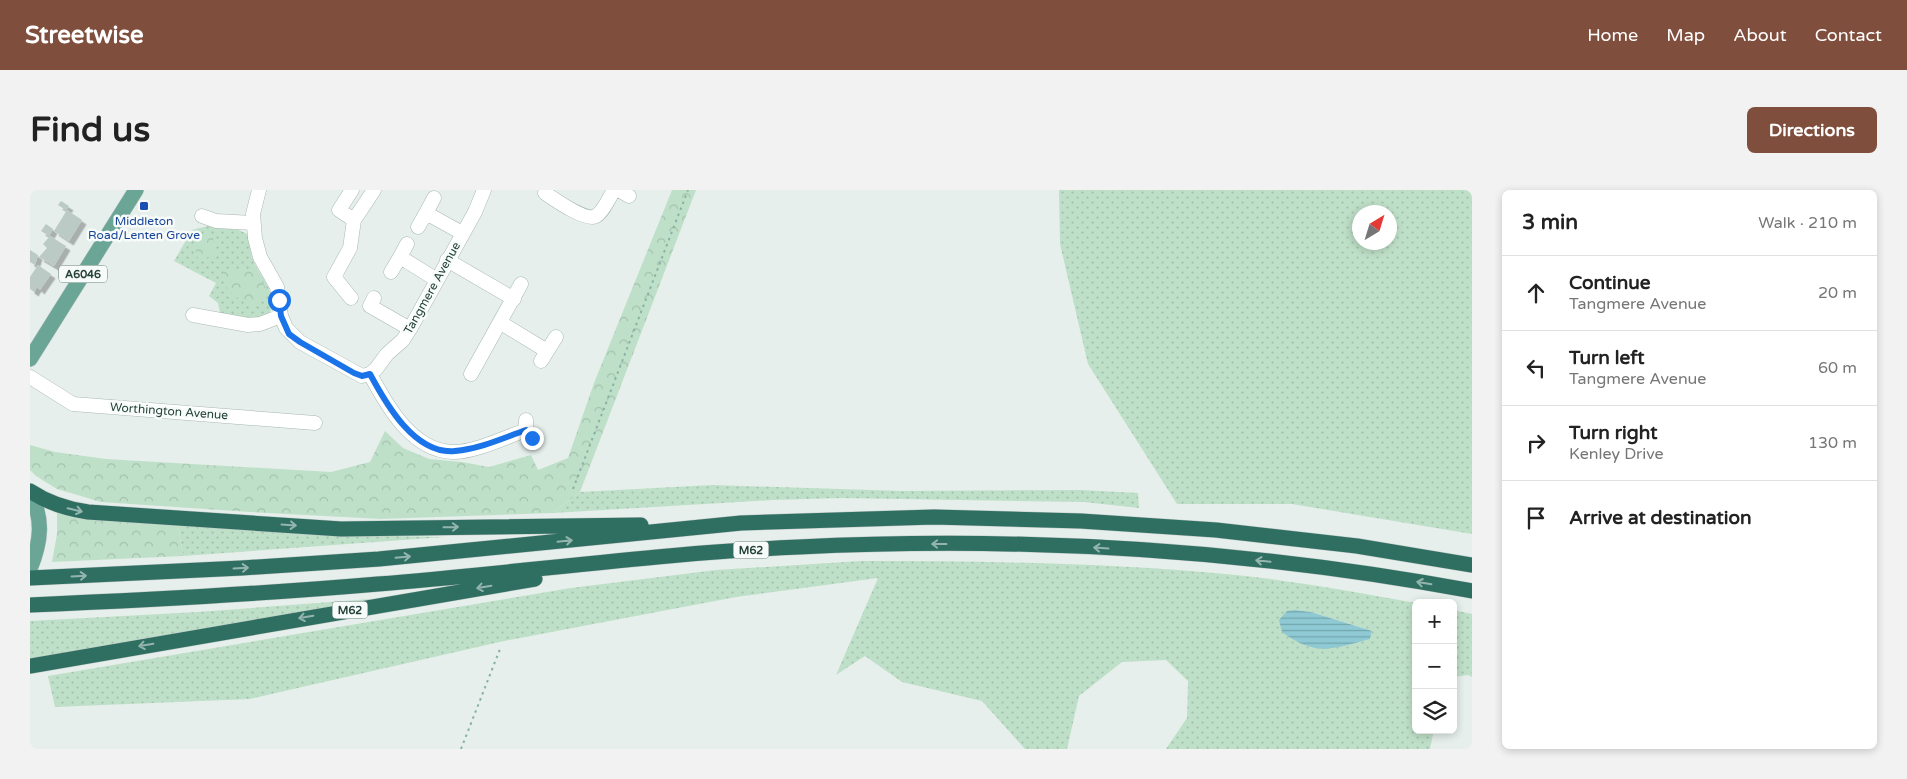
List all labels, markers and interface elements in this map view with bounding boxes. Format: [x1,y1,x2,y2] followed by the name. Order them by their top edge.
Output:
[25,21,144,50] text: Streetwise
[1587,24,1638,46] text: Home
[1666,24,1705,46] text: Map
[1733,24,1787,46] text: About
[1815,24,1882,46] text: Contact
[1747,107,1877,153] button: Directions
[30,109,150,151] text: Find us
[138,200,150,212] marker: Middleton Road/Lenten Grove
[1352,205,1397,250] north arrow
[1522,210,1578,235] text: 3 min
[1758,213,1857,233] text: Walk · 210 m
[88,214,200,242] place label: Middleton Road/Lenten Grove
[401,239,463,336] street label: Tangmere Avenue
[59,266,107,282] road number: A6046
[1569,272,1651,294] text: Continue
[1522,279,1550,307] icon: ahead
[1818,283,1857,303] text: 20 m
[268,289,291,312] route start
[1569,294,1706,314] text: Tangmere Avenue
[1569,347,1645,369] text: Turn left
[1522,354,1550,382] icon: left
[1818,358,1857,378] text: 60 m
[1569,369,1706,389] text: Tangmere Avenue
[109,400,229,422] street label: Worthington Avenue
[1569,422,1657,444] text: Turn right
[521,427,544,450] route end
[1522,429,1550,457] icon: right
[1808,433,1857,453] text: 130 m
[1569,444,1664,464] text: Kenley Drive
[1522,504,1550,532] icon: arrive
[66,506,82,515] one-way arrow
[1569,507,1752,529] text: Arrive at destination
[281,521,297,530] one-way arrow
[443,522,459,532] one-way arrow
[557,536,573,546] one-way arrow
[931,539,947,549] one-way arrow
[734,542,768,558] road number: M62
[1093,543,1109,552] one-way arrow
[395,552,411,561] one-way arrow
[1255,556,1271,566] one-way arrow
[233,564,249,573] one-way arrow
[70,572,86,581] one-way arrow
[1416,578,1432,588] one-way arrow
[476,583,492,593] one-way arrow
[1412,599,1457,734] map controls
[1412,599,1457,644] button: +
[332,602,368,618] road number: M62
[299,613,315,623] one-way arrow
[139,641,155,651] one-way arrow
[1412,644,1457,689] button: −
[1412,689,1457,734] button: layers

